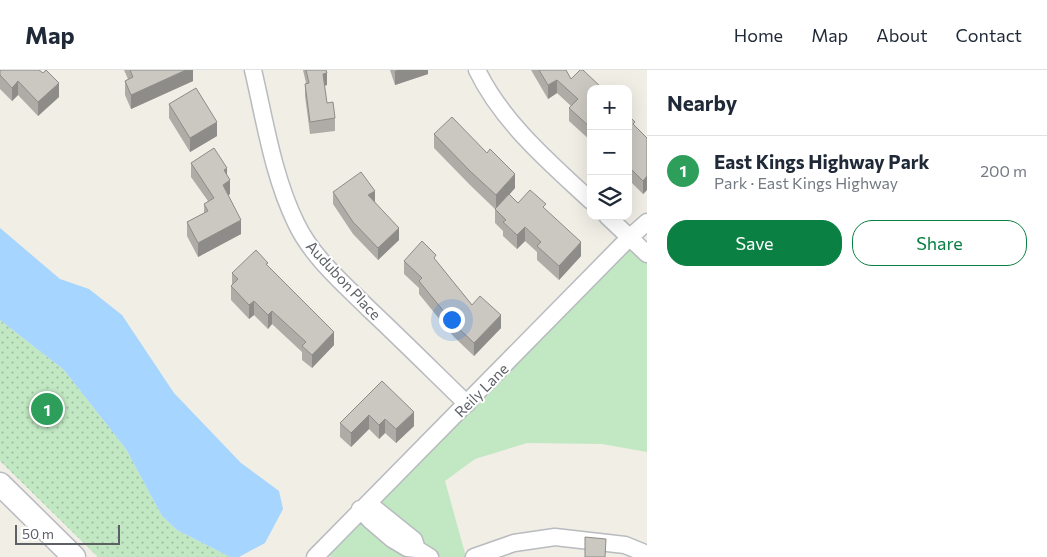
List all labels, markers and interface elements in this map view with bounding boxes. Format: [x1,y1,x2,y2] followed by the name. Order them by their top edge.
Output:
[25,20,75,49] text: Map
[734,24,783,46] text: Home
[811,24,848,46] text: Map
[876,24,928,46] text: About
[956,24,1022,46] text: Contact
[587,85,632,220] map controls
[587,85,632,130] button: +
[667,90,737,115] text: Nearby
[587,130,632,175] button: −
[714,150,929,173] text: East Kings Highway Park
[679,161,687,180] text: 1
[980,161,1027,180] text: 200 m
[714,173,898,192] text: Park · East Kings Highway
[587,175,632,220] button: layers
[667,220,842,266] button: Save
[852,220,1027,266] button: Share
[303,237,385,323] street label: Audubon Place
[439,307,465,333] your location
[450,359,512,421] street label: Reily Lane
[31,390,63,428] pin: 1
[15,522,120,545] scale bar
[22,525,54,542] text: 50 m

